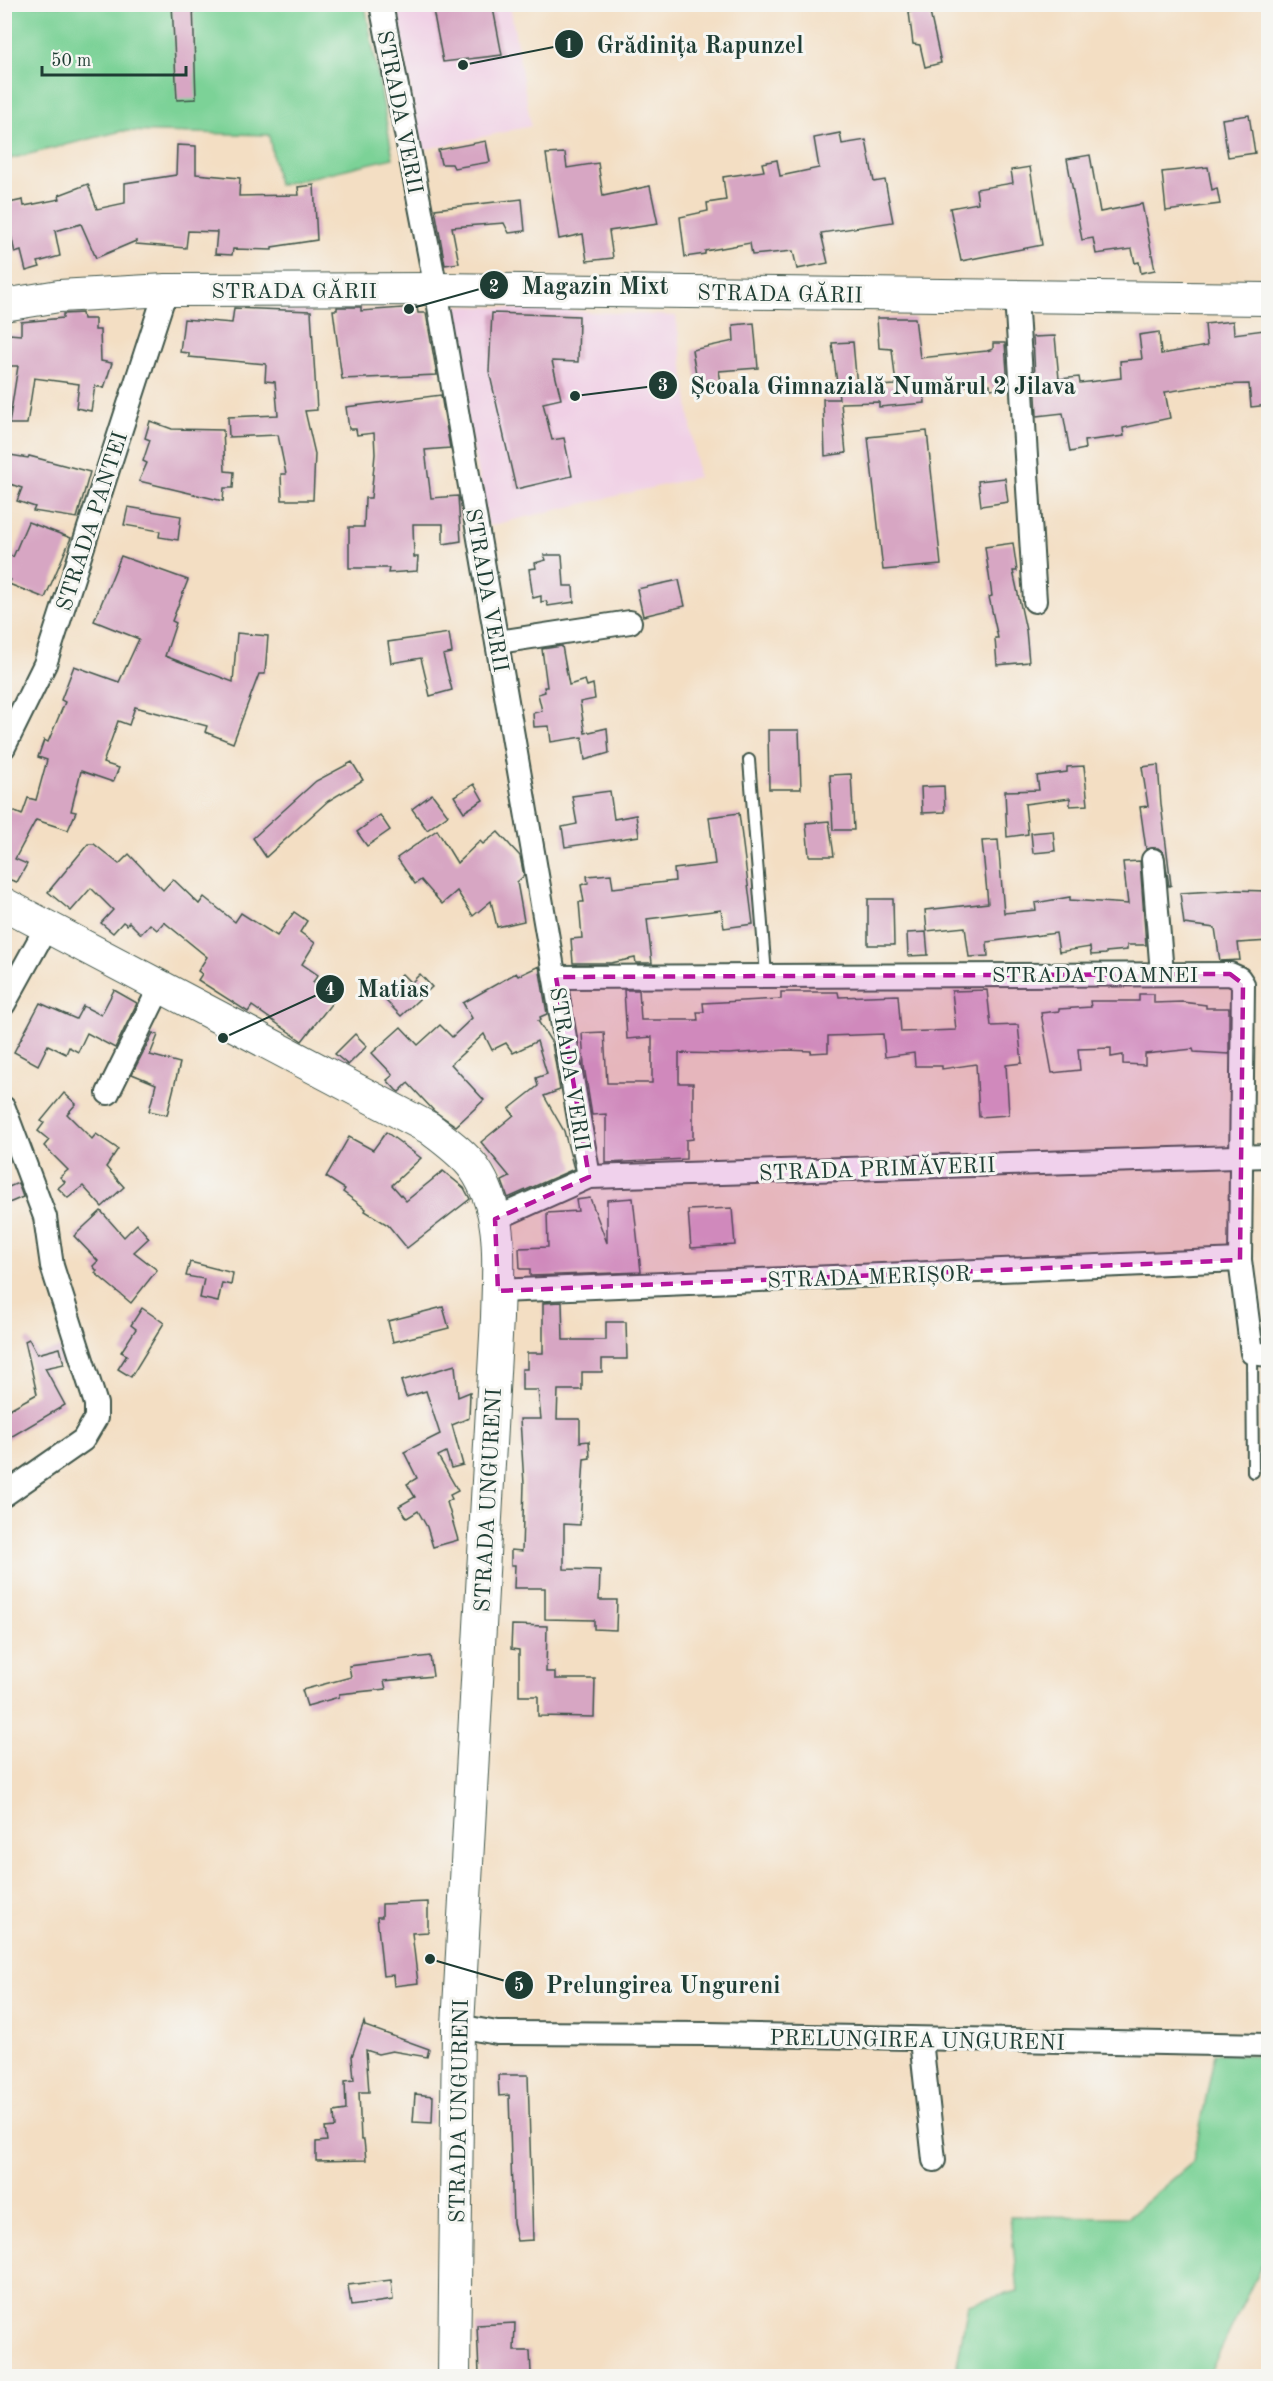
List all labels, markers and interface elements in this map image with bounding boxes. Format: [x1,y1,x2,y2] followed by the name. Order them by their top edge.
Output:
[554,23,815,65] callout: Grădinița Rapunzel
[372,29,426,196] street label: STRADA VERII
[596,35,804,59] text: Grădinița Rapunzel
[564,37,574,55] text: 1
[42,39,186,77] scale bar
[51,52,91,70] text: 50 m
[479,264,680,306] callout: Magazin Mixt
[522,276,669,300] text: Magazin Mixt
[211,278,377,303] street label: STRADA GĂRII
[489,278,499,296] text: 2
[697,280,863,307] street label: STRADA GĂRII
[648,364,1088,406] callout: Școala Gimnazială Numărul 2 Jilava
[690,376,1076,400] text: Școala Gimnazială Numărul 2 Jilava
[658,377,668,395] text: 3
[53,429,132,614] street label: STRADA PANTEI
[461,507,511,674] street label: STRADA VERII
[992,965,1198,987] street label: STRADA TOAMNEI
[315,968,441,1010] callout: Matias
[357,979,429,1003] text: Matias
[325,981,335,999] text: 4
[545,986,593,1153] street label: STRADA VERII
[758,1152,996,1185] street label: STRADA PRIMĂVERII
[767,1263,971,1293] street label: STRADA MERIȘOR
[472,1388,506,1613] street label: STRADA UNGURENI
[504,1964,792,2006] callout: Prelungirea Ungureni
[546,1975,780,1999] text: Prelungirea Ungureni
[514,1977,524,1995] text: 5
[447,1999,473,2223] street label: STRADA UNGURENI
[769,2027,1065,2055] street label: PRELUNGIREA UNGURENI

